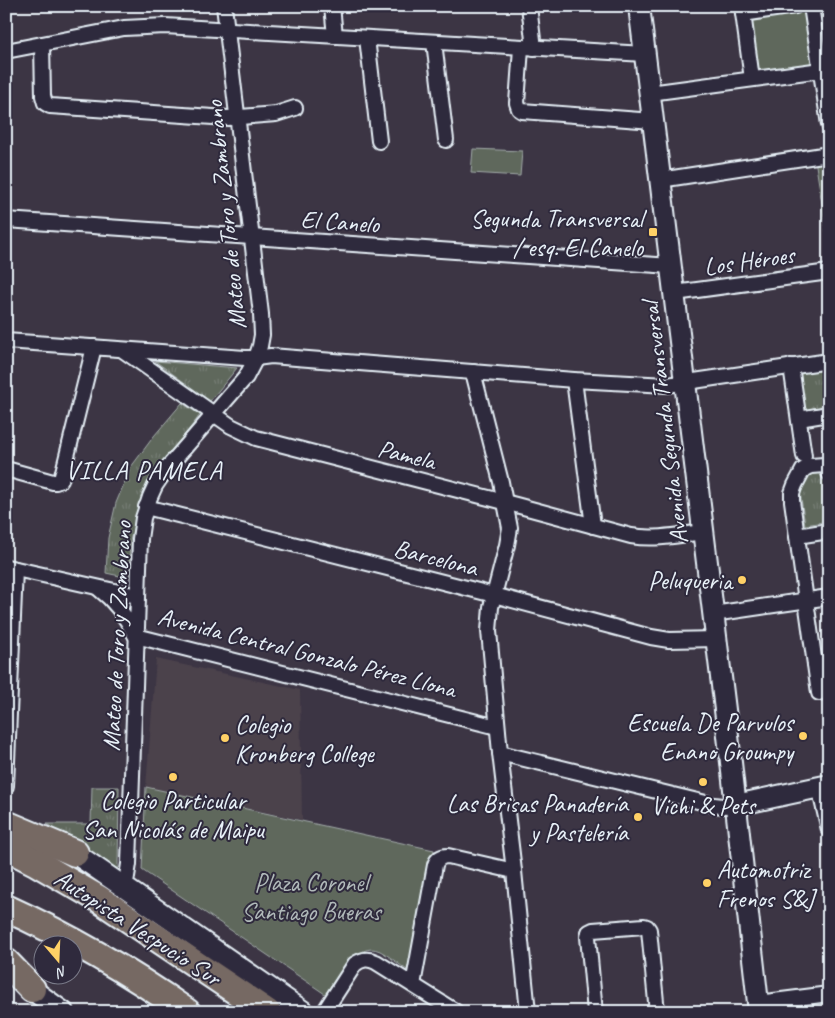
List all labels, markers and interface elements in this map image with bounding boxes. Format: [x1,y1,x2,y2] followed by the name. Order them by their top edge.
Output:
[198,98,254,331] street label: Mateo de Toro y Zambrano
[300,203,381,241] street label: El Canelo
[470,203,648,264] place label: Segunda Transversal / esq. El Canelo
[647,226,659,238] marker: Segunda Transversal / esq. El Canelo
[702,238,799,283] street label: Los Héroes
[634,295,696,546] street label: Avenida Segunda Transversal
[375,432,441,478] street label: Pamela
[65,454,224,487] district label: VILLA PAMELA
[95,519,139,752] street label: Mateo de Toro y Zambrano
[391,532,483,584] street label: Barcelona
[648,565,735,597] place label: Peluqueria
[736,574,748,586] marker: Peluqueria
[155,600,462,706] street label: Avenida Central Gonzalo Pérez Llona
[627,707,795,768] place label: Escuela De Parvulos Enano Groumpy
[235,709,376,770] place label: Colegio Kronberg College
[797,730,809,742] marker: Escuela De Parvulos Enano Groumpy
[219,732,231,744] marker: Colegio Kronberg College
[167,771,179,783] marker: Colegio Particular San Nicolás de Maipu
[697,776,709,788] marker: Vichi & Pets
[82,785,266,846] place label: Colegio Particular San Nicolás de Maipu
[447,788,630,849] place label: Las Brisas Panadería y Pastelería
[651,790,757,822] place label: Vichi & Pets
[632,811,644,823] marker: Las Brisas Panadería y Pastelería
[717,854,818,915] place label: Automotriz Frenos S&J
[48,862,228,995] street label: Autopista Vespucio Sur
[241,867,383,928] park label: Plaza Coronel Santiago Bueras
[701,877,713,889] marker: Automotriz Frenos S&J
[32,936,82,986] north arrow
[53,962,69,982] text: N

